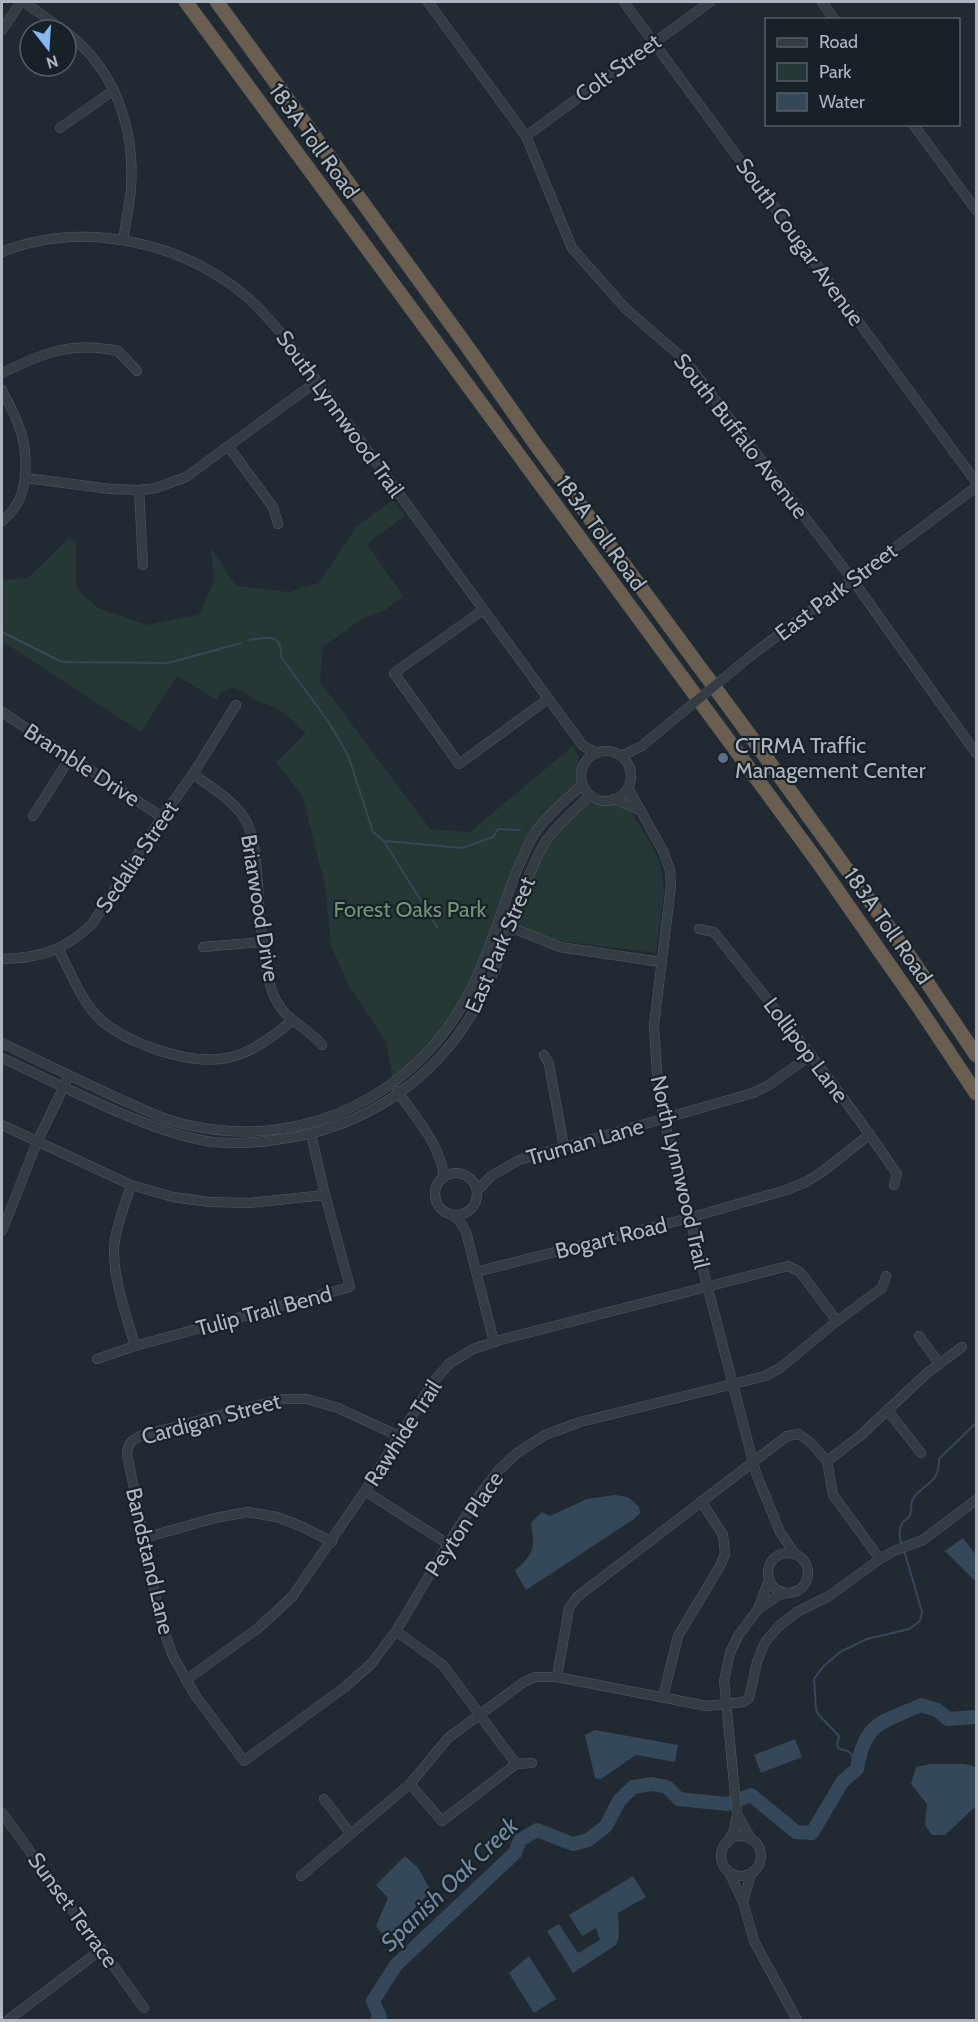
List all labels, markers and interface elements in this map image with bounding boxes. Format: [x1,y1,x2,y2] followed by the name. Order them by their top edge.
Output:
[18,18,78,78] north arrow
[765,18,960,126] legend
[570,28,667,108] street label: Colt Street
[819,31,858,53] text: Road
[44,51,60,73] text: N
[819,61,852,83] text: Park
[263,78,365,204] street label: 183A Toll Road
[819,91,865,113] text: Water
[730,153,870,331] street label: South Cougar Avenue
[270,325,410,503] street label: South Lynnwood Trail
[668,348,814,524] street label: South Buffalo Avenue
[550,470,652,596] street label: 183A Toll Road
[770,537,903,647] street label: East Park Street
[19,718,145,812] street label: Bramble Drive
[735,732,926,784] place label: CTRMA Traffic Management Center
[716,751,730,765] marker: CTRMA Traffic Management Center
[90,796,185,918] street label: Sedalia Street
[235,832,285,984] street label: Briarwood Drive
[838,863,938,989] street label: 183A Toll Road
[459,872,541,1017] street label: East Park Street
[334,896,487,923] park label: Forest Oaks Park
[758,992,854,1108] street label: Lollipop Lane
[645,1073,716,1272] street label: North Lynnwood Trail
[523,1112,647,1172] street label: Truman Lane
[553,1211,669,1265] street label: Bogart Road
[193,1280,335,1342] street label: Tulip Trail Bend
[359,1374,448,1491] street label: Rawhide Trail
[138,1387,284,1451] street label: Cardigan Street
[419,1466,509,1582] street label: Peyton Place
[120,1485,180,1637] street label: Bandstand Lane
[374,1811,524,1957] water label: Spanish Oak Creek
[22,1847,124,1973] street label: Sunset Terrace

